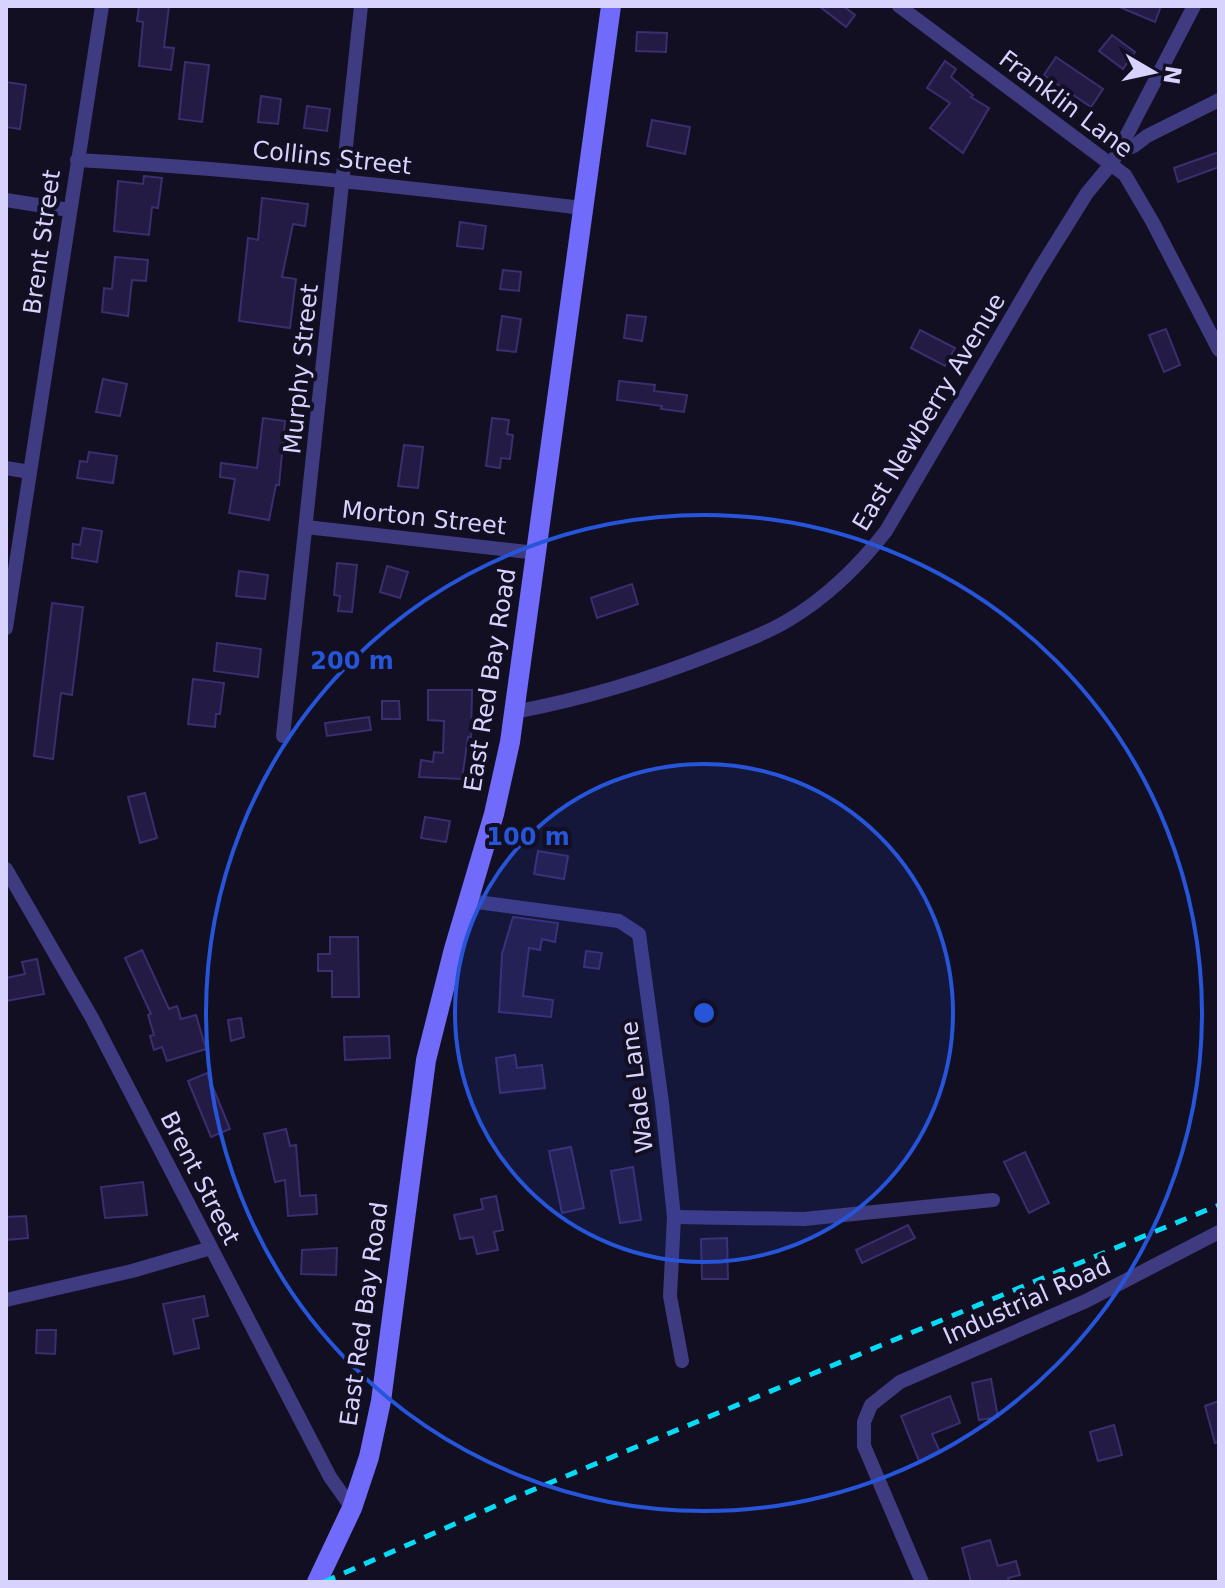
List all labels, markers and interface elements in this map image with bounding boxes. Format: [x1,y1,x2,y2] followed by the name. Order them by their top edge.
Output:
[1113,32,1193,112] north arrow
[994,45,1138,163] street label: Franklin Lane
[1158,64,1186,86] text: N
[251,136,413,180] street label: Collins Street
[18,168,66,316] street label: Brent Street
[278,283,324,455] street label: Murphy Street
[847,288,1011,536] street label: East Newberry Avenue
[340,495,508,541] street label: Morton Street
[459,566,521,794] street label: East Red Bay Road
[310,647,394,675] text: 200 m
[486,823,570,851] text: 100 m
[690,999,718,1027] centre of rings
[615,1019,659,1155] street label: Wade Lane
[154,1107,246,1249] street label: Brent Street
[334,1200,394,1428] street label: East Red Bay Road
[939,1252,1115,1350] street label: Industrial Road

